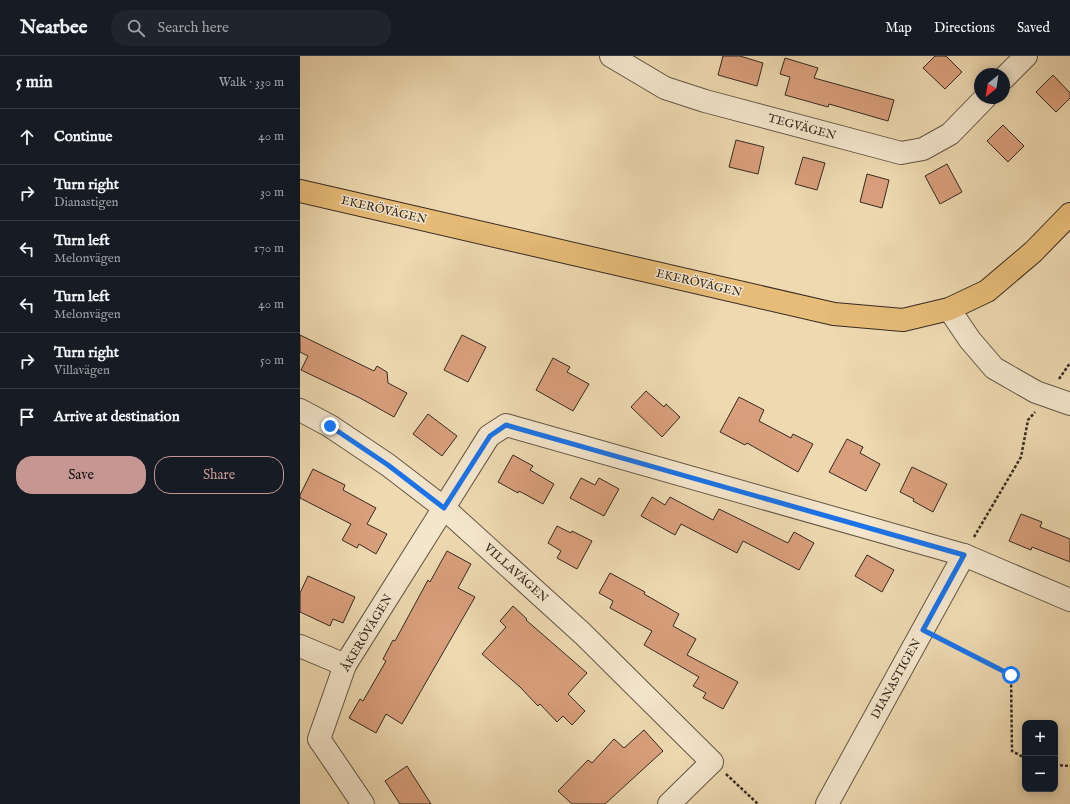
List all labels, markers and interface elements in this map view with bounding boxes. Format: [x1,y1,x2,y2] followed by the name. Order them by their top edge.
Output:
[111,10,391,46] search box
[20,16,87,40] text: Nearbee
[125,17,147,39] icon: search
[157,18,229,37] text: Search here
[885,19,912,37] text: Map
[934,19,995,37] text: Directions
[1017,19,1050,37] text: Saved
[974,68,1010,104] north arrow
[16,72,53,93] text: 5 min
[219,74,284,91] text: Walk · 330 m
[766,110,839,143] street label: TEGVÄGEN
[16,126,38,148] icon: ahead
[54,127,112,146] text: Continue
[258,128,284,145] text: 40 m
[54,175,119,194] text: Turn right
[16,182,38,204] icon: right
[260,184,284,201] text: 30 m
[340,192,429,227] street label: EKERÖVÄGEN
[54,194,119,211] text: Dianastigen
[54,231,110,250] text: Turn left
[16,238,38,260] icon: left
[254,240,284,257] text: 170 m
[54,250,121,267] text: Melonvägen
[655,265,744,300] street label: EKERÖVÄGEN
[54,287,110,306] text: Turn left
[16,294,38,316] icon: left
[258,296,284,313] text: 40 m
[54,306,121,323] text: Melonvägen
[54,343,119,362] text: Turn right
[16,350,38,372] icon: right
[260,352,284,369] text: 50 m
[54,362,110,379] text: Villavägen
[16,406,38,428] icon: arrive
[54,407,180,426] text: Arrive at destination
[321,417,339,435] route end
[16,456,146,494] button: Save
[154,456,284,494] button: Share
[480,539,552,606] street label: VILLAVÄGEN
[337,591,396,675] street label: ÅKERÖVÄGEN
[868,636,924,722] street label: DIANASTIGEN
[1002,666,1020,684] route start
[1022,720,1058,792] map controls
[1022,720,1058,756] button: +
[1022,756,1058,792] button: −

